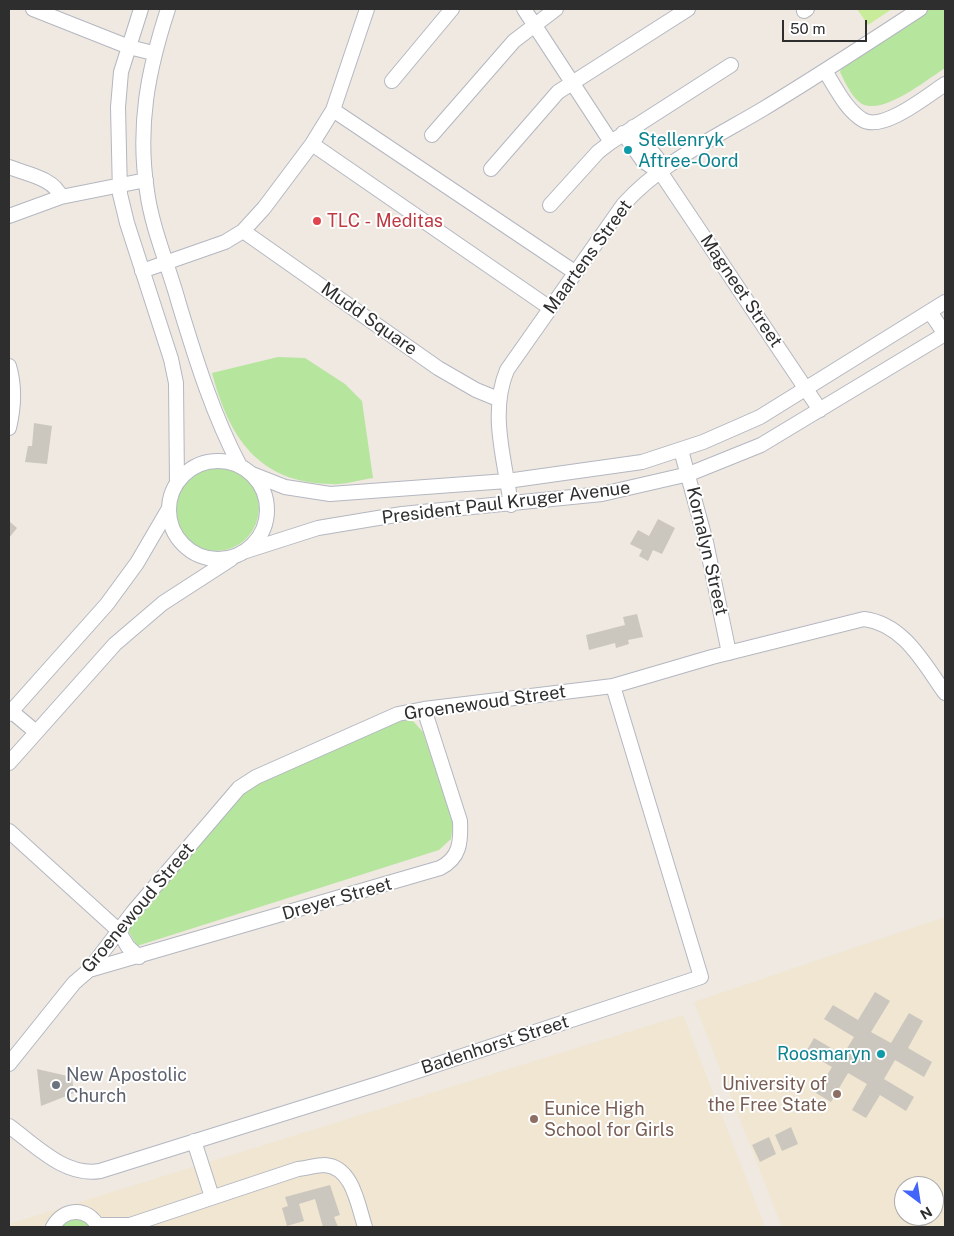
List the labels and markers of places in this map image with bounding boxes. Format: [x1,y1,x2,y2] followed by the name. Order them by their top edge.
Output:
[638,129,739,172] place label: Stellenryk Aftree-Oord
[622,144,634,156] marker: Stellenryk Aftree-Oord
[327,210,443,232] place label: TLC - Meditas
[311,215,323,227] marker: TLC - Meditas
[777,1043,871,1065] place label: Roosmaryn
[875,1048,887,1060] marker: Roosmaryn
[66,1064,187,1106] place label: New Apostolic Church
[708,1073,827,1116] place label: University of the Free State
[50,1079,62,1091] marker: New Apostolic Church
[831,1088,843,1100] marker: University of the Free State
[544,1098,674,1140] place label: Eunice High School for Girls
[528,1113,540,1125] marker: Eunice High School for Girls

